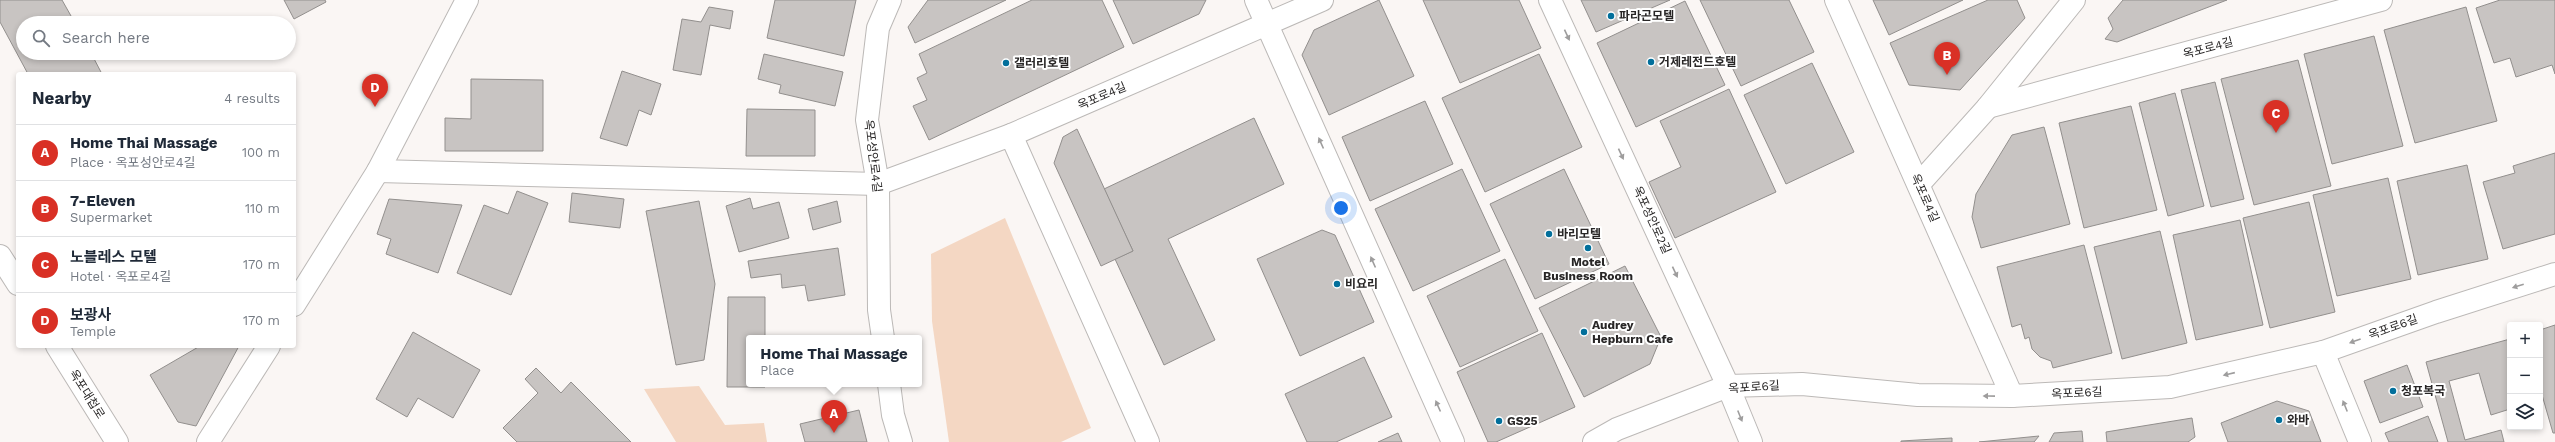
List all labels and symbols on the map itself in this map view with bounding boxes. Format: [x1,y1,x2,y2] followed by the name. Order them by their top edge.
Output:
[1619,9,1674,23] place label: 파라곤모텔
[1606,11,1616,21] marker: 파라곤모텔
[1564,30,1570,41] one-way arrow
[2181,35,2235,61] street label: 옥포로4길
[1934,42,1960,75] pin: B
[1659,55,1736,69] place label: 거제레전드호텔
[1014,56,1069,70] place label: 갤러리호텔
[1646,57,1656,67] marker: 거제레전드호텔
[1001,58,1011,68] marker: 갤러리호텔
[362,74,388,107] pin: D
[1076,79,1128,113] street label: 옥포로4길
[2263,100,2289,133] pin: C
[862,119,884,193] street label: 옥포성안로4길
[1317,137,1323,149] one-way arrow
[1618,148,1624,159] one-way arrow
[1908,172,1942,224] street label: 옥포로4길
[1630,184,1674,256] street label: 옥포성안로2길
[1331,198,1351,218] your location
[1557,227,1601,241] place label: 바리모텔
[1544,229,1554,239] marker: 바리모텔
[1583,243,1593,253] marker: Motel Business Room
[1543,255,1633,283] place label: Motel Business Room
[1370,256,1377,268] one-way arrow
[1672,266,1678,277] one-way arrow
[1345,277,1378,291] place label: 비요리
[1332,279,1342,289] marker: 비요리
[2511,283,2523,289] one-way arrow
[2366,312,2420,342] street label: 옥포로6길
[1592,318,1673,346] place label: Audrey Hepburn Cafe
[1579,327,1589,337] marker: Audrey Hepburn Cafe
[2348,338,2360,344] one-way arrow
[66,367,108,421] street label: 옥포대첩로
[2223,371,2235,377] one-way arrow
[1728,378,1780,396] street label: 옥포로6길
[2401,384,2445,398] place label: 청포복국
[2051,385,2103,401] street label: 옥포로6길
[2388,386,2398,396] marker: 청포복국
[1982,393,1995,399] one-way arrow
[2342,399,2348,411] one-way arrow
[821,400,847,433] pin: A
[1434,400,1440,412] one-way arrow
[1737,410,1743,421] one-way arrow
[2287,413,2309,427] place label: 와바
[1507,414,1538,428] place label: GS25
[2274,415,2284,425] marker: 와바
[1494,416,1504,426] marker: GS25

